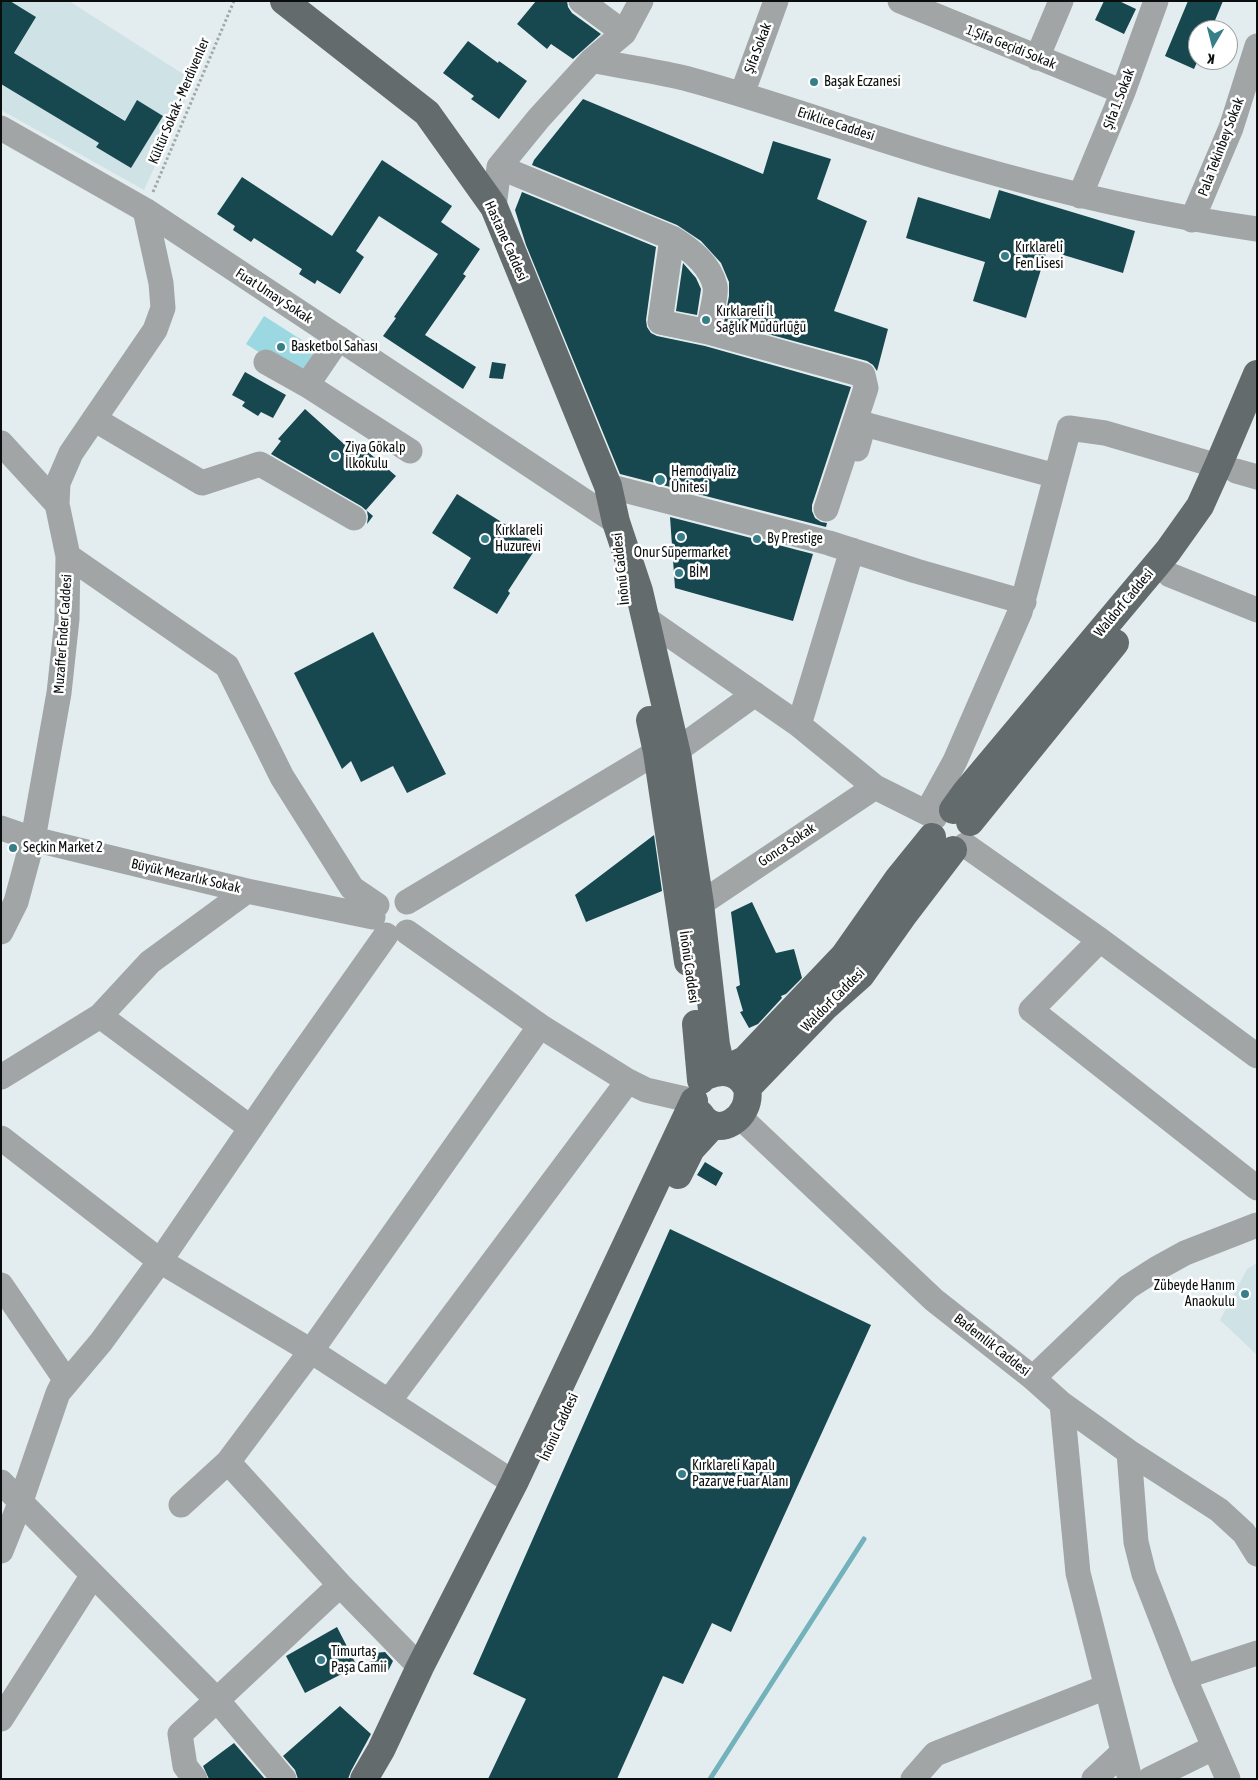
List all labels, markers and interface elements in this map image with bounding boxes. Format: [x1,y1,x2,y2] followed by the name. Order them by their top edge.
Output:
[741,20,775,76] street label: Şifa Sokak
[1188,20,1238,70] north arrow
[964,21,1058,73] street label: 1.Şifa Geçidi Sokak
[145,35,213,167] street label: Kültür Sokak - Merdivenler
[1207,50,1216,67] text: K
[1100,66,1138,132] street label: Şifa 1. Sokak
[824,74,901,90] place label: Başak Eczanesi
[808,76,820,88] marker: Başak Eczanesi
[1194,95,1248,199] street label: Pala Tekinbey Sokak
[795,104,877,144] street label: Eriklice Caddesi
[481,198,531,284] street label: Hastane Caddesi
[1015,240,1064,272] place label: Kırklareli Fen Lisesi
[999,250,1011,262] marker: Kırklareli Fen Lisesi
[232,265,316,327] street label: Fuat Umay Sokak
[716,304,806,336] place label: Kırklareli İl Sağlık Müdürlüğü
[700,314,712,326] marker: Kırklareli İl Sağlık Müdürlüğü
[291,339,378,355] place label: Basketbol Sahası
[275,341,287,353] marker: Basketbol Sahası
[345,440,406,472] place label: Ziya Gökalp İlkokulu
[329,450,341,462] marker: Ziya Gökalp İlkokulu
[671,464,736,497] place label: Hemodiyaliz Ünitesi
[653,473,667,487] marker: Hemodiyaliz Ünitesi
[495,523,543,556] place label: Kırklareli Huzurevi
[675,531,687,543] marker: Onur Süpermarket
[767,531,823,547] place label: By Prestige
[609,532,633,606] street label: İnönü Caddesi
[479,533,491,545] marker: Kırklareli Huzurevi
[751,533,763,545] marker: By Prestige
[634,545,728,561] place label: Onur Süpermarket
[689,565,709,581] place label: BİM
[1091,566,1157,640] street label: Waldorf Caddesi
[673,567,685,579] marker: BİM
[50,574,76,694] street label: Muzaffer Ender Caddesi
[755,820,819,870] street label: Gonca Sokak
[23,840,103,856] place label: Seçkin Market 2
[7,842,19,854] marker: Seçkin Market 2
[130,855,242,897] street label: Büyük Mezarlık Sokak
[676,930,702,1004] street label: İnönü Caddesi
[798,965,868,1035] street label: Waldorf Caddesi
[1154,1278,1235,1310] place label: Zübeyde Hanım Anaokulu
[1239,1288,1251,1300] marker: Zübeyde Hanım Anaokulu
[951,1310,1033,1380] street label: Bademlik Caddesi
[536,1390,582,1464] street label: İnönü Caddesi
[692,1458,789,1490] place label: Kırklareli Kapalı Pazar ve Fuar Alanı
[676,1468,688,1480] marker: Kırklareli Kapalı Pazar ve Fuar Alanı
[331,1644,387,1676] place label: Timurtaş Paşa Camii
[315,1654,327,1666] marker: Timurtaş Paşa Camii

